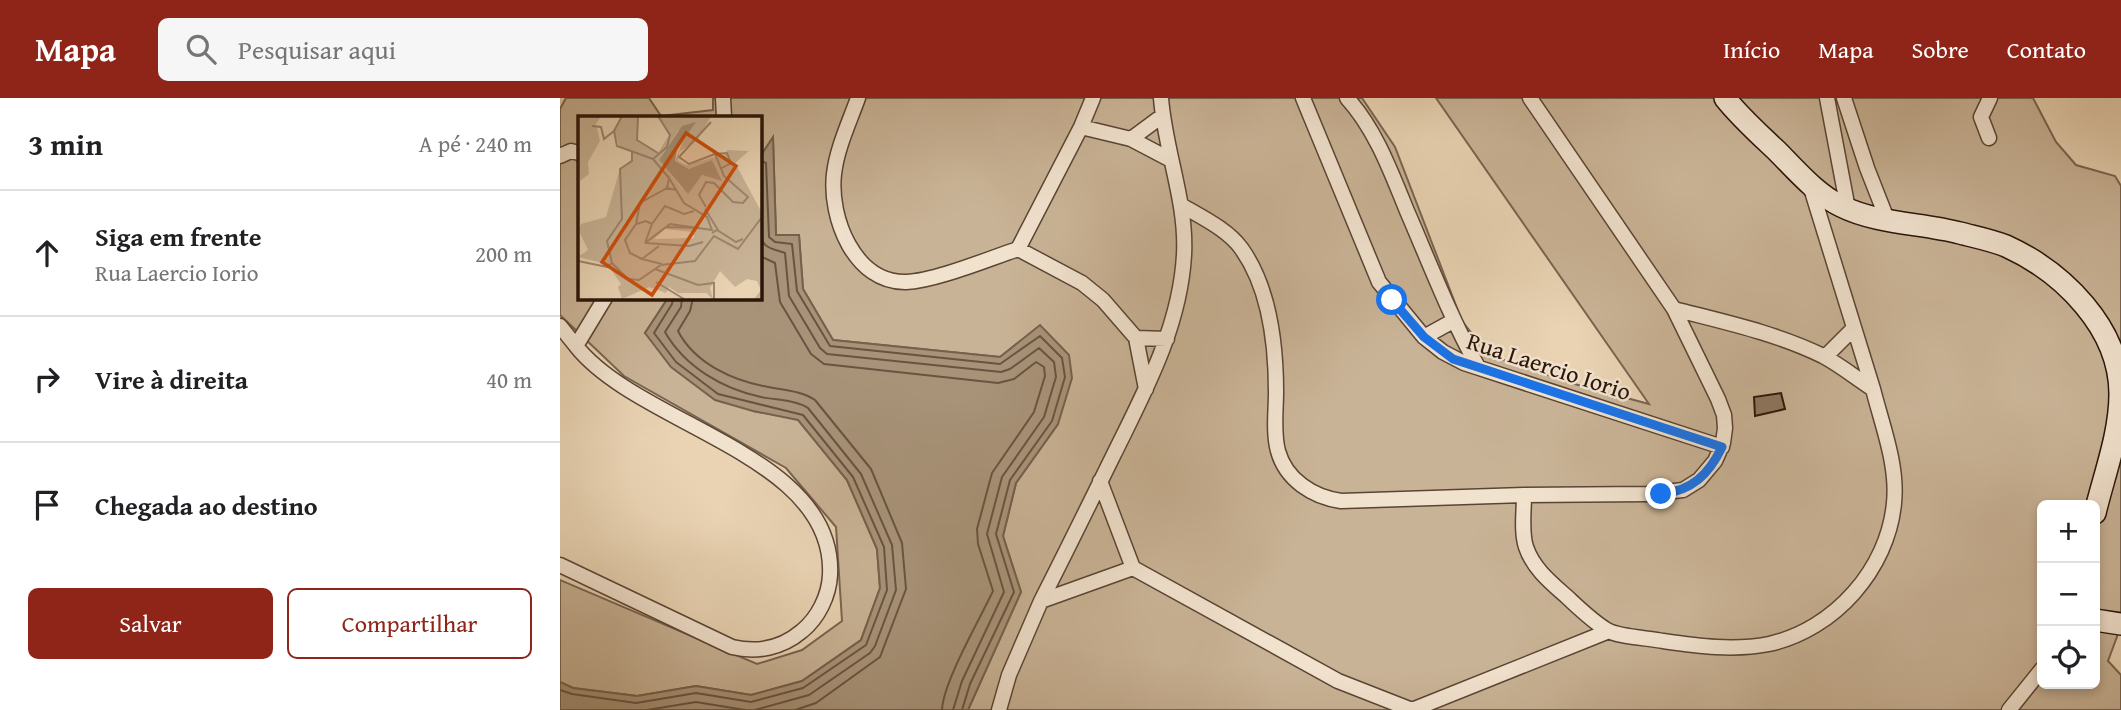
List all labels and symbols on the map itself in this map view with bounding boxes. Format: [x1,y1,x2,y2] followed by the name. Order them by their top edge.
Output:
[578,116,761,299] inset map
[1376,284,1407,315] route start
[1462,323,1636,409] street label: Rua Laercio Iorio
[1645,478,1676,509] route end

